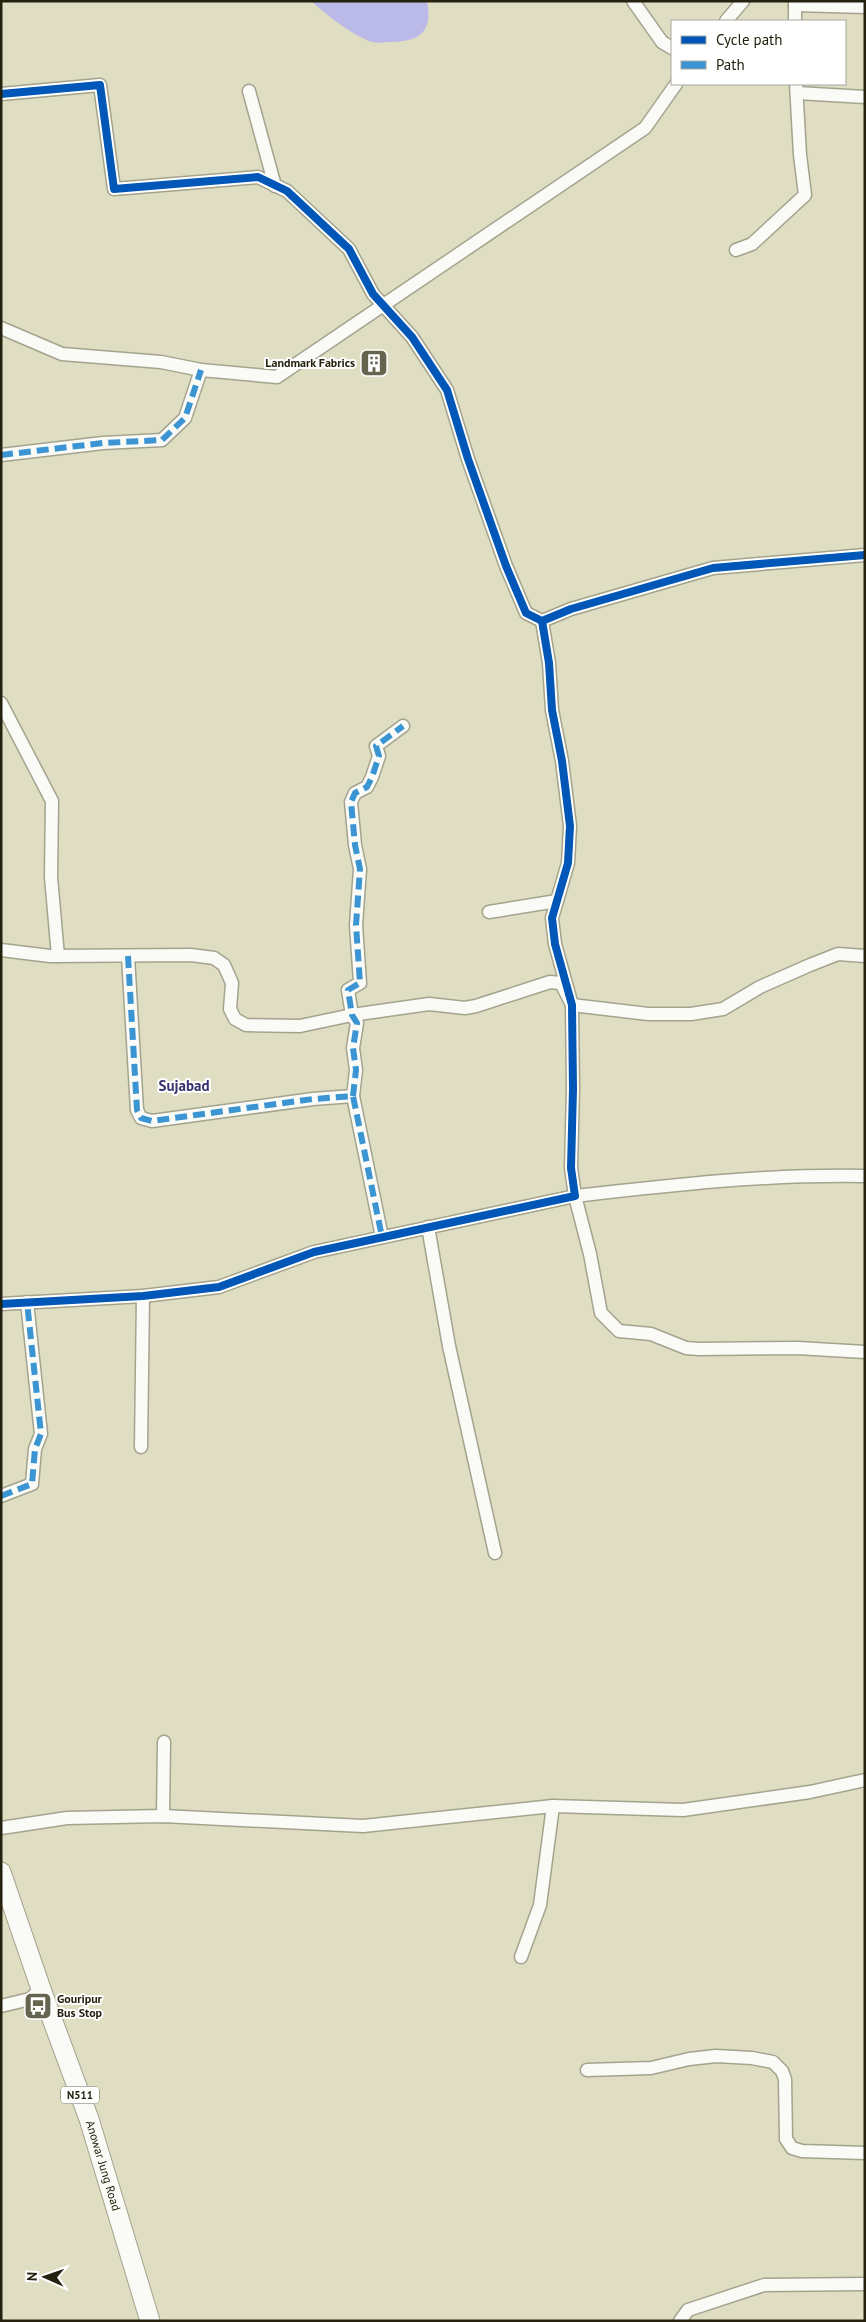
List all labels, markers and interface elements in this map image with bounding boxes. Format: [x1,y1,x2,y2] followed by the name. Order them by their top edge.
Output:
[671,20,846,85] legend
[716,30,782,49] text: Cycle path
[716,55,745,74] text: Path
[359,348,389,378] building icon: Landmark Fabrics
[265,355,355,370] place label: Landmark Fabrics
[158,1076,210,1095] district label: Sujabad
[23,1991,53,2021] bus stop icon: Gouripur Bus Stop
[57,1991,103,2020] place label: Gouripur Bus Stop
[61,2086,99,2104] road number: N511
[83,2119,124,2213] street label: Anowar Jung Road
[20,2252,70,2302] north arrow
[23,2272,41,2281] text: N

